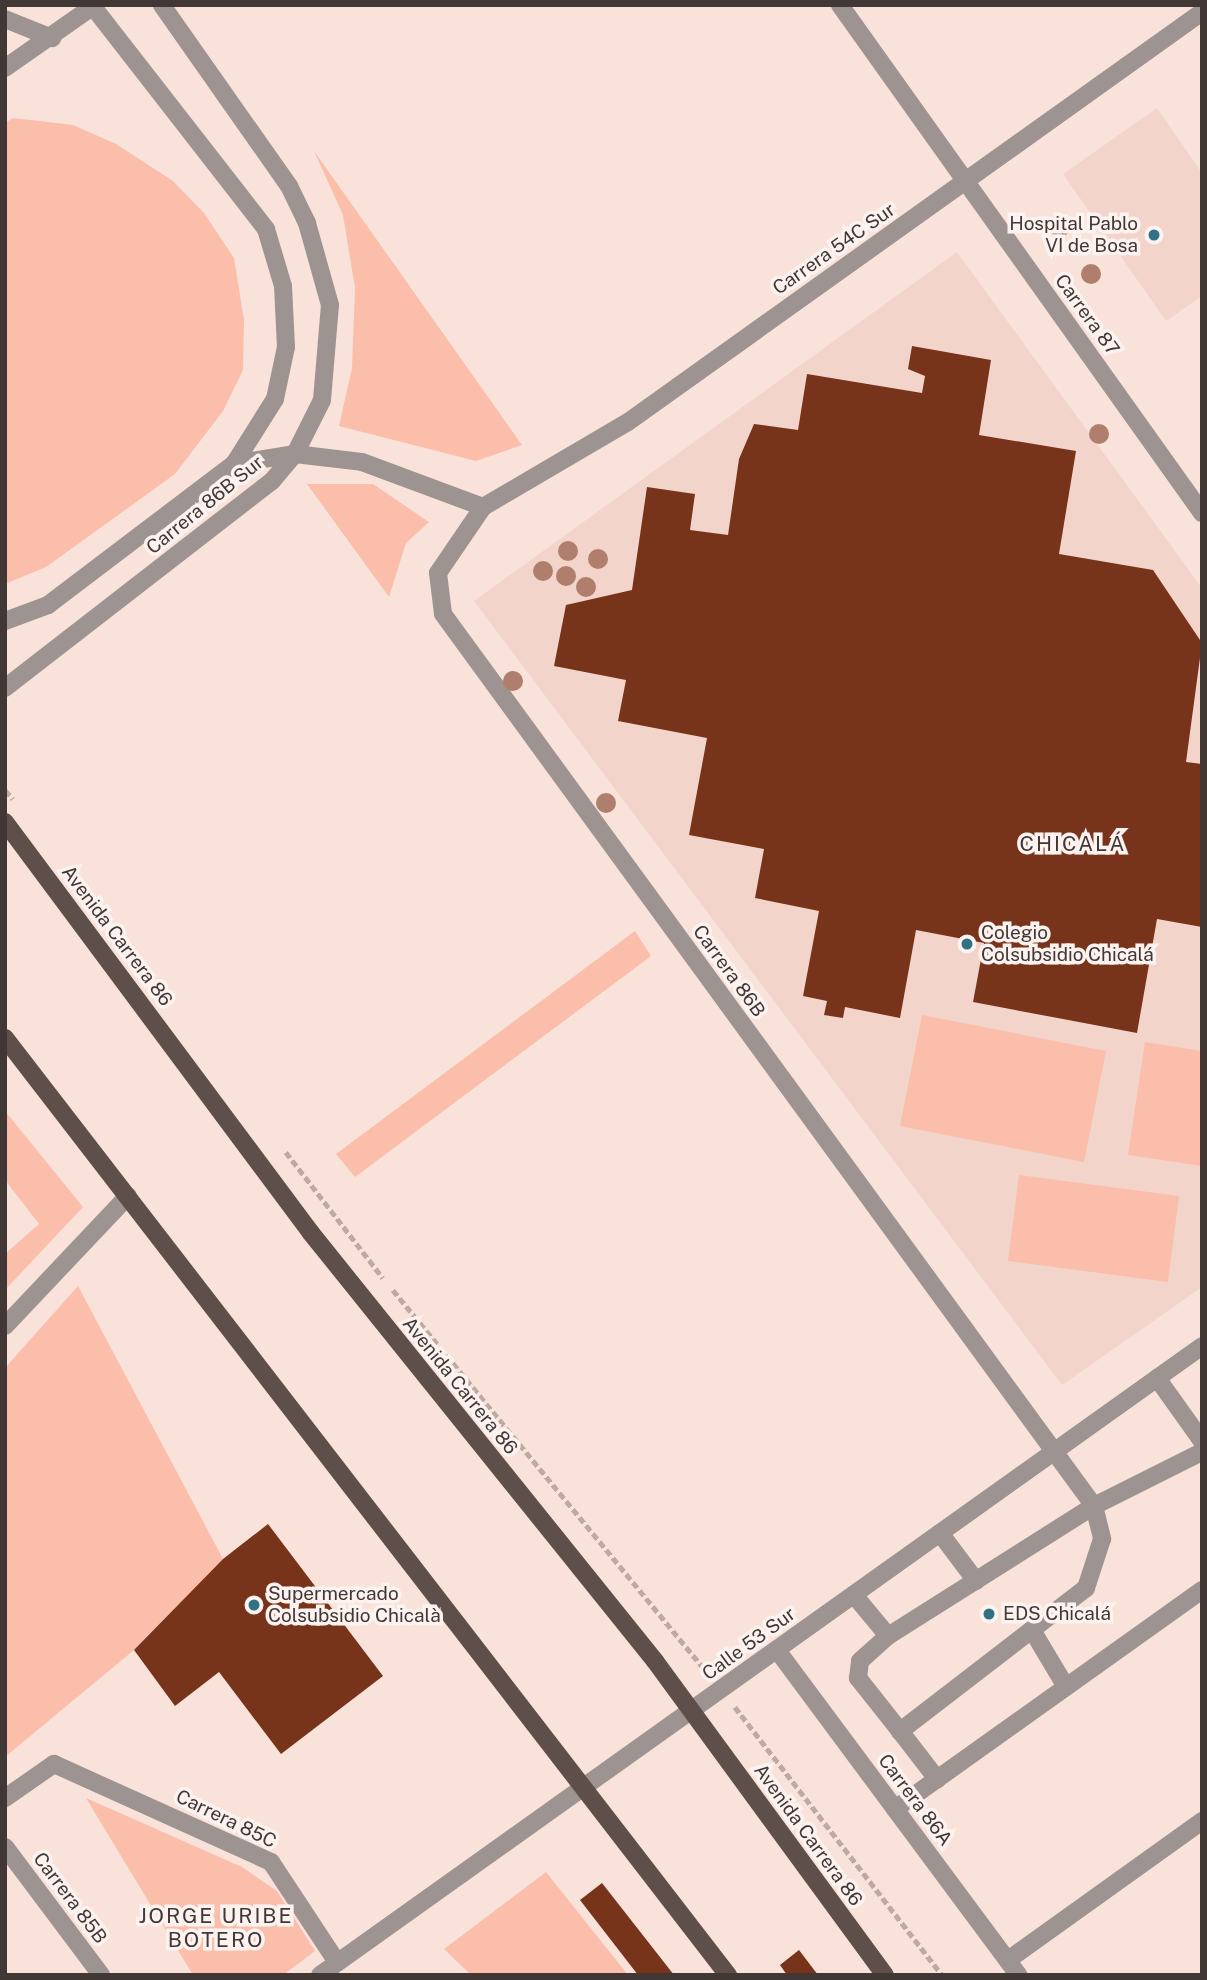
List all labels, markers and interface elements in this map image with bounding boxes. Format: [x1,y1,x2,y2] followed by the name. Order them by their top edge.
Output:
[768,198,900,300] street label: Carrera 54C Sur
[1009,213,1138,257] place label: Hospital Pablo VI de Bosa
[1144,225,1164,245] marker: Hospital Pablo VI de Bosa
[1050,270,1124,360] street label: Carrera 87
[142,451,268,559] street label: Carrera 86B Sur
[1020,831,1126,857] district label: CHICALÁ
[57,861,177,1011] street label: Avenida Carrera 86
[688,921,770,1021] street label: Carrera 86B
[981,922,1154,966] place label: Colegio Colsubsidio Chicalá
[959,936,975,952] marker: Colegio Colsubsidio Chicalá
[398,1313,522,1459] street label: Avenida Carrera 86
[268,1583,441,1627] place label: Supermercado Colsubsidio Chicalà
[246,1597,262,1613] marker: Supermercado Colsubsidio Chicalà
[698,1603,800,1685] street label: Calle 53 Sur
[1003,1603,1111,1625] place label: EDS Chicalá
[981,1606,997,1622] marker: EDS Chicalá
[873,1750,957,1850] street label: Carrera 86A
[749,1760,867,1910] street label: Avenida Carrera 86
[172,1785,280,1853] street label: Carrera 85C
[28,1848,112,1948] street label: Carrera 85B
[140,1903,292,1953] district label: JORGE URIBE BOTERO

